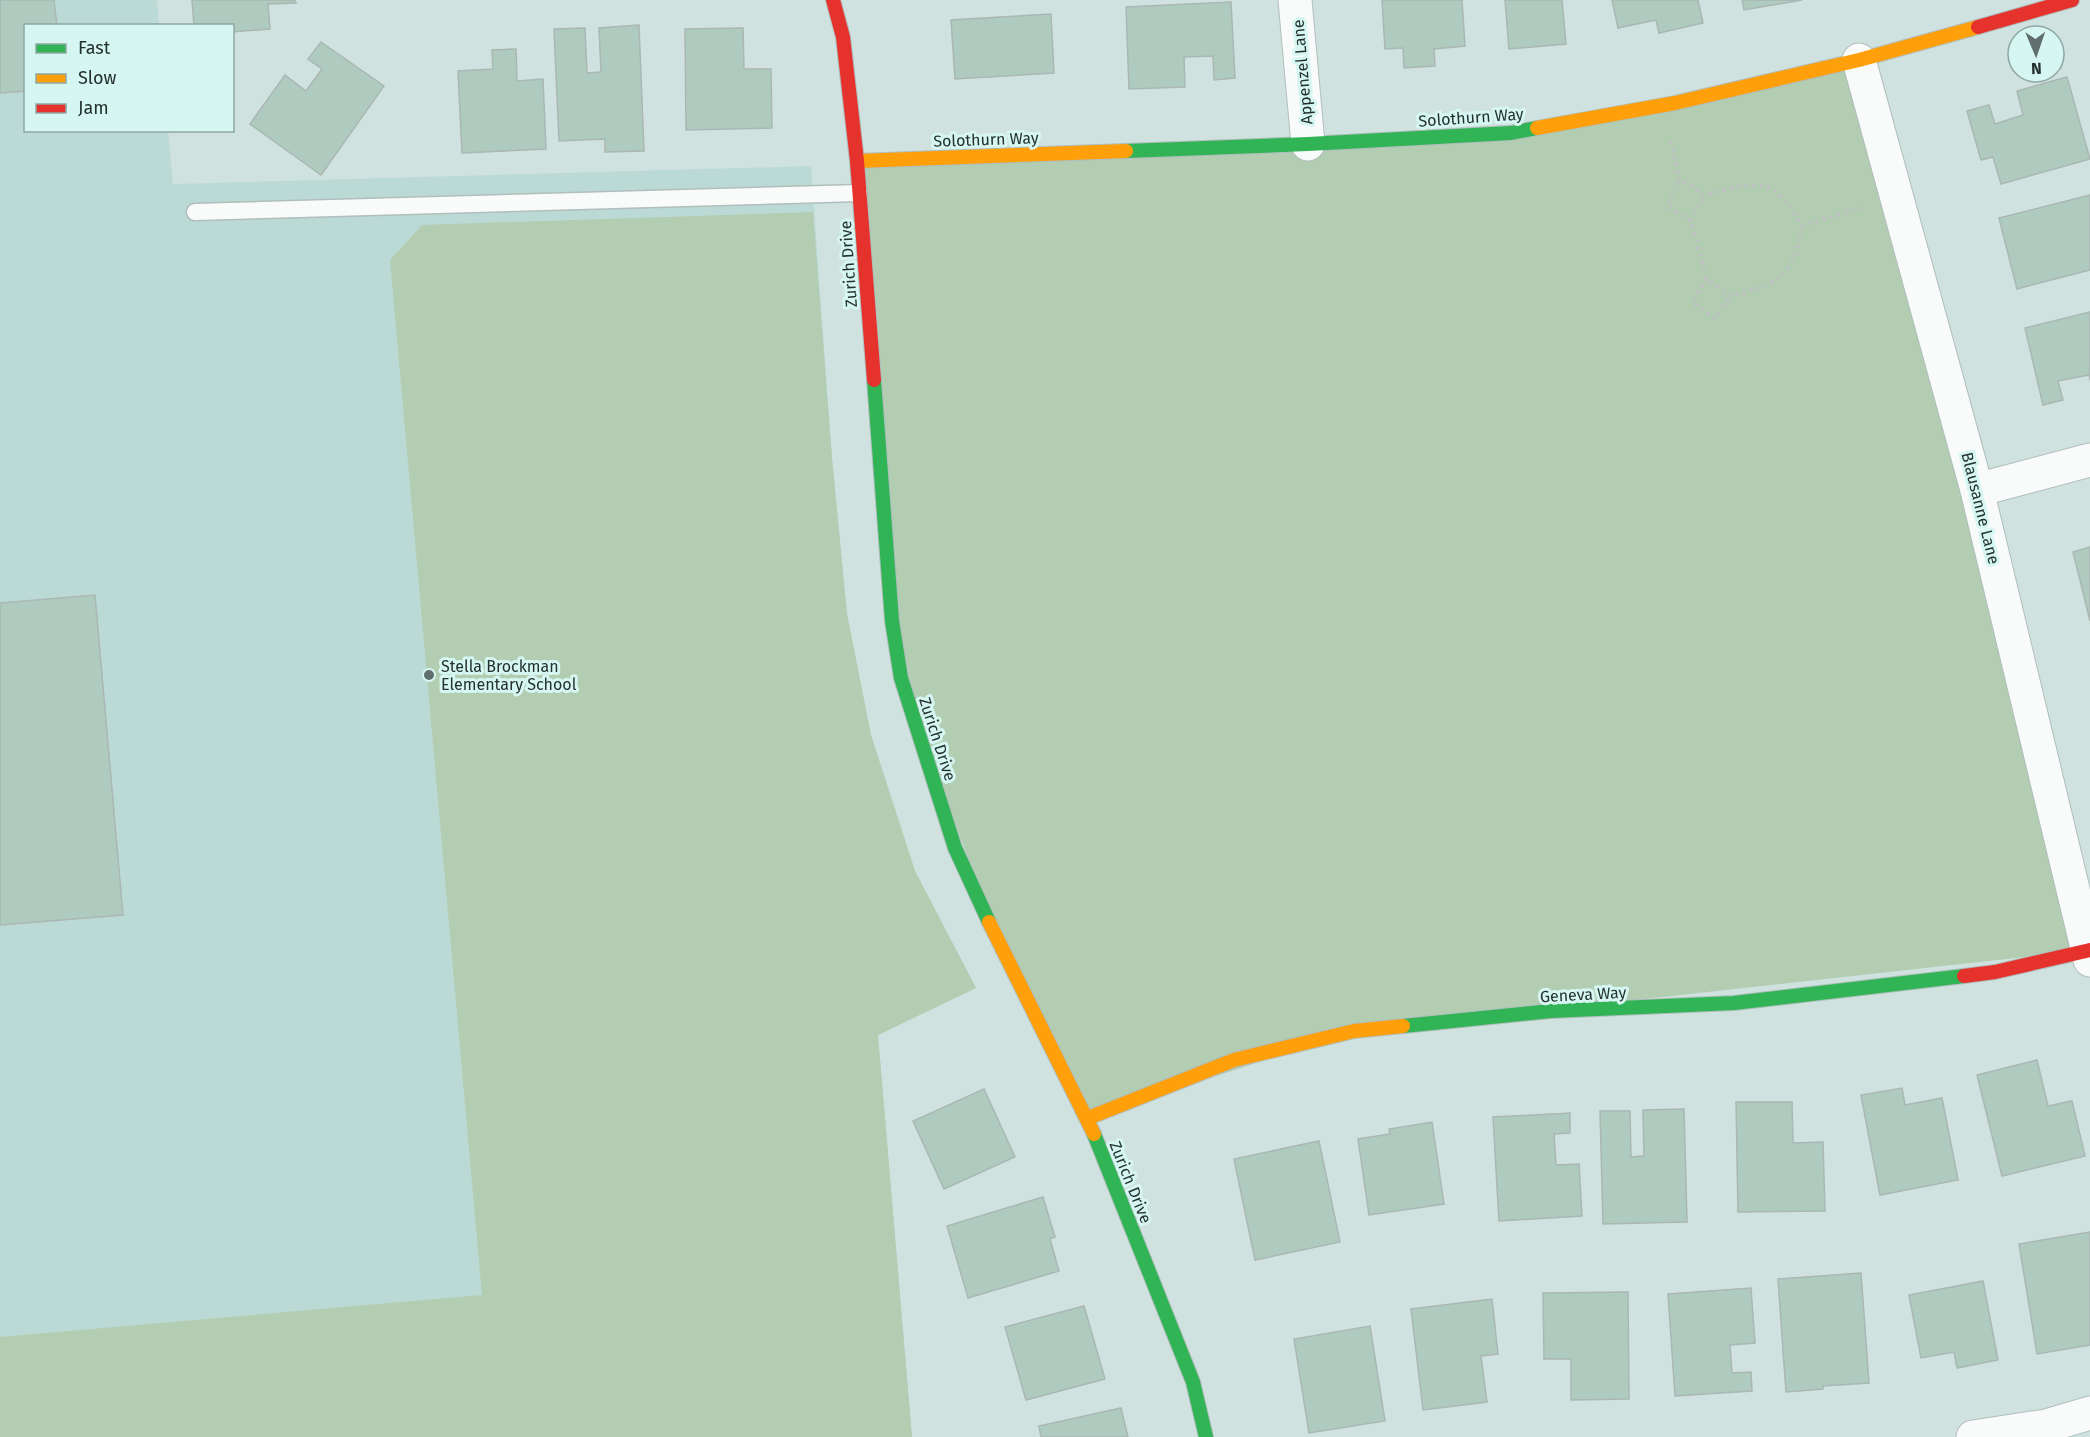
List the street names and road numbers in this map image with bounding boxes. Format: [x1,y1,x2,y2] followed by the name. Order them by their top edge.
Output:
[1288,19,1317,125] street label: Appenzel Lane
[1418,104,1524,131] street label: Solothurn Way
[933,128,1039,151] street label: Solothurn Way
[836,220,861,308] street label: Zurich Drive
[1957,450,2004,566] street label: Blausanne Lane
[915,695,960,783] street label: Zurich Drive
[1539,983,1627,1006] street label: Geneva Way
[1105,1138,1156,1226] street label: Zurich Drive

